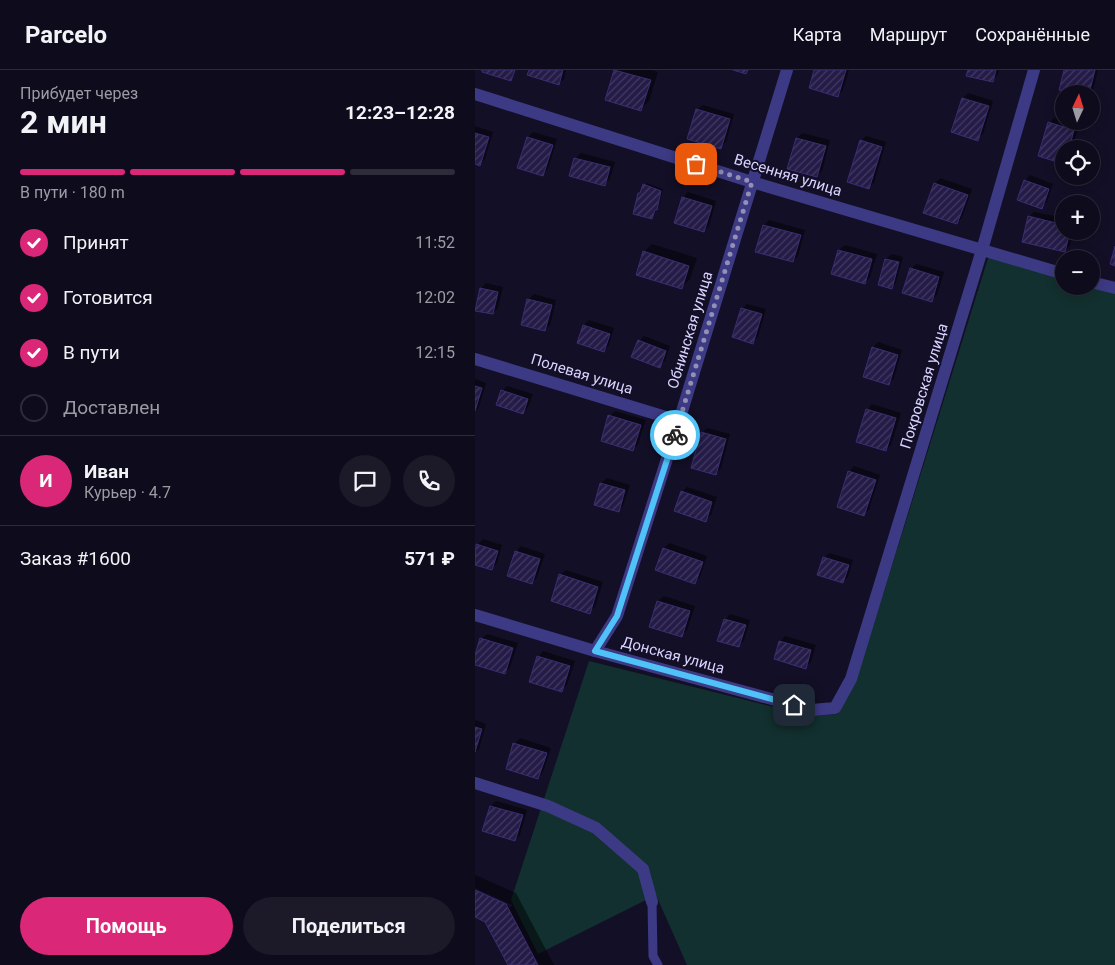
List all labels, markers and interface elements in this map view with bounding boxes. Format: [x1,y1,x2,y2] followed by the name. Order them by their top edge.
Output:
[25,21,107,49] text: Parcelo
[793,24,842,45] text: Карта
[870,24,947,45] text: Маршрут
[975,24,1090,45] text: Сохранённые
[20,84,138,103] text: Прибудет через
[1055,85,1100,130] north arrow
[1055,85,1100,295] map controls
[345,101,455,124] text: 12:23–12:28
[20,103,107,141] text: 2 мин
[1055,140,1100,185] button: locate
[675,143,717,185] pin
[682,150,710,178] icon: bag
[732,150,844,200] street label: Весенняя улица
[20,183,125,202] text: В пути · 180 m
[1055,195,1100,240] button: +
[20,229,48,257] icon: check
[63,231,129,254] text: Принят
[415,233,455,252] text: 11:52
[1055,250,1100,295] button: −
[664,269,716,391] street label: Обнинская улица
[20,284,48,312] icon: check
[63,286,153,309] text: Готовится
[415,288,455,307] text: 12:02
[896,321,952,451] street label: Покровская улица
[20,339,48,367] icon: check
[63,341,120,364] text: В пути
[415,343,455,362] text: 12:15
[529,350,635,398] street label: Полевая улица
[63,396,160,419] text: Доставлен
[650,410,700,460] courier
[661,421,689,449] icon: bike
[339,455,391,507] button: chat
[403,455,455,507] button: phone
[84,460,129,483] text: Иван
[39,469,53,492] text: И
[84,483,171,502] text: Курьер · 4.7
[20,547,131,570] text: Заказ #1600
[404,547,455,570] text: 571 ₽
[620,633,726,677] street label: Донская улица
[773,684,815,726] pin
[780,691,808,719] icon: home
[20,897,233,955] button: Помощь
[243,897,455,955] button: Поделиться

